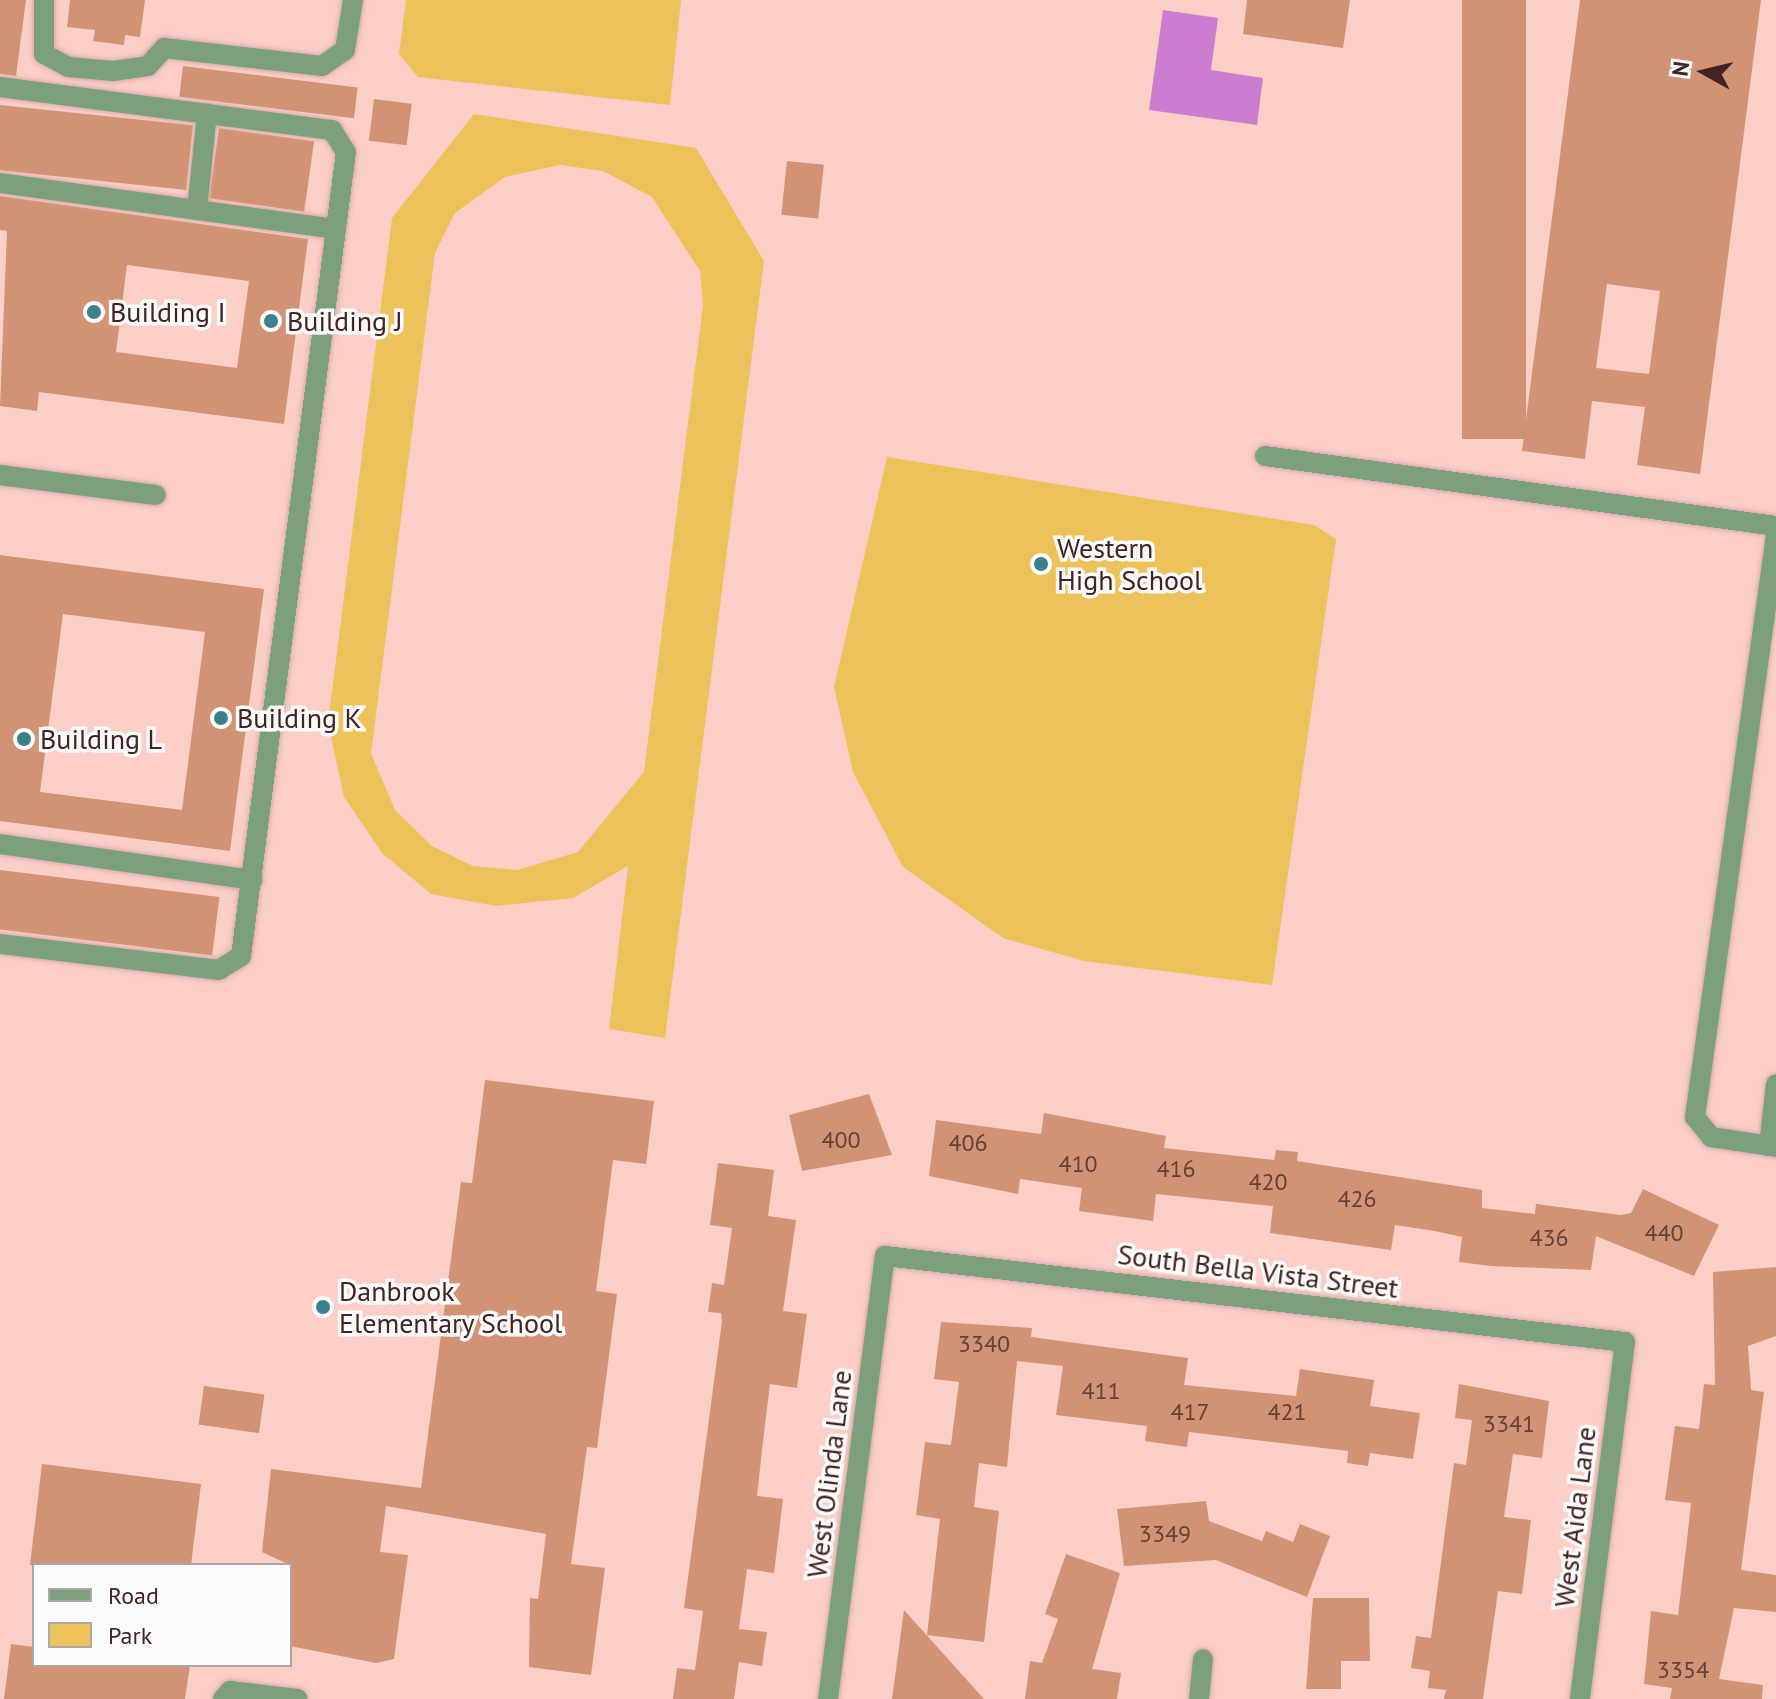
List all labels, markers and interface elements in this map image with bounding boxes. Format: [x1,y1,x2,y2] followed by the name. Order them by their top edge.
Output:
[1664,32,1744,112] north arrow
[1665,60,1695,78] text: N
[110,295,226,329] place label: Building I
[85,303,103,321] marker: Building I
[287,304,403,338] place label: Building J
[262,312,280,330] marker: Building J
[1057,531,1202,597] place label: Western High School
[1032,555,1050,573] marker: Western High School
[237,701,362,735] place label: Building K
[212,709,230,727] marker: Building K
[40,722,162,756] place label: Building L
[15,730,33,748] marker: Building L
[821,1126,861,1154] house number: 400
[948,1129,988,1157] house number: 406
[1058,1150,1098,1178] house number: 410
[1156,1155,1196,1183] house number: 416
[1248,1168,1288,1196] house number: 420
[1337,1185,1377,1213] house number: 426
[1644,1219,1684,1247] house number: 440
[1529,1224,1569,1252] house number: 436
[1115,1237,1401,1305] street label: South Bella Vista Street
[339,1274,563,1340] place label: Danbrook Elementary School
[314,1298,332,1316] marker: Danbrook Elementary School
[958,1330,1010,1358] house number: 3340
[800,1368,858,1580] street label: West Olinda Lane
[1081,1377,1121,1405] house number: 411
[1170,1398,1210,1426] house number: 417
[1267,1398,1307,1426] house number: 421
[1483,1410,1535,1438] house number: 3341
[1547,1424,1603,1610] street label: West Aida Lane
[1139,1520,1191,1548] house number: 3349
[32,1563,292,1667] legend
[108,1580,159,1611] text: Road
[108,1620,152,1651] text: Park
[1657,1656,1709,1684] house number: 3354

